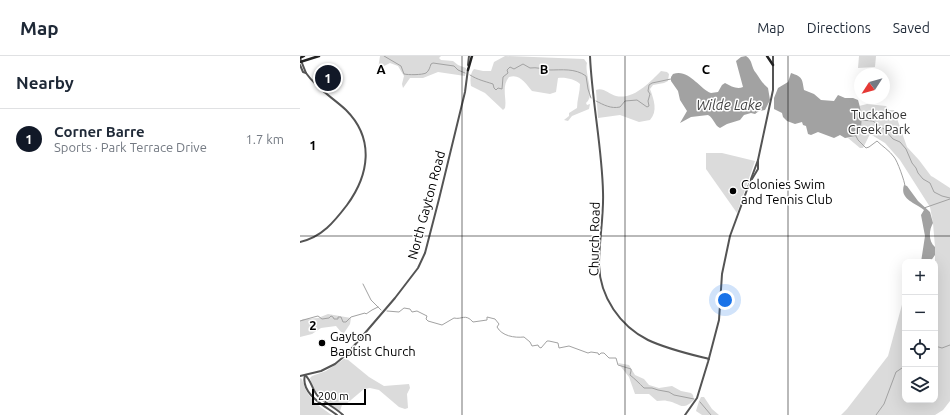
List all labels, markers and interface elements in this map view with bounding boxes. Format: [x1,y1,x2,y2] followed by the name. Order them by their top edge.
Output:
[20,17,59,39] text: Map
[757,20,785,36] text: Map
[807,20,871,36] text: Directions
[893,20,930,36] text: Saved
[376,62,386,76] text: A
[540,62,549,76] text: B
[702,62,711,76] text: C
[315,63,341,93] pin: 1
[854,68,890,104] north arrow
[16,73,74,92] text: Nearby
[696,97,762,113] water label: Wilde Lake
[848,107,911,136] park label: Tuckahoe Creek Park
[54,123,145,140] text: Corner Barre
[25,132,33,146] text: 1
[245,132,284,146] text: 1.7 km
[309,138,317,152] text: 1
[54,140,207,154] text: Sports · Park Terrace Drive
[405,149,447,261] street label: North Gayton Road
[741,177,833,206] place label: Colonies Swim and Tennis Club
[728,186,738,196] marker: Colonies Swim and Tennis Club
[586,202,602,276] street label: Church Road
[902,259,938,403] map controls
[902,259,938,295] button: +
[715,290,735,310] your location
[902,295,938,331] button: −
[309,318,317,332] text: 2
[330,329,416,358] place label: Gayton Baptist Church
[902,331,938,367] button: locate
[317,338,327,348] marker: Gayton Baptist Church
[902,367,938,403] button: layers
[312,387,366,406] scale bar
[318,390,349,402] text: 200 m

